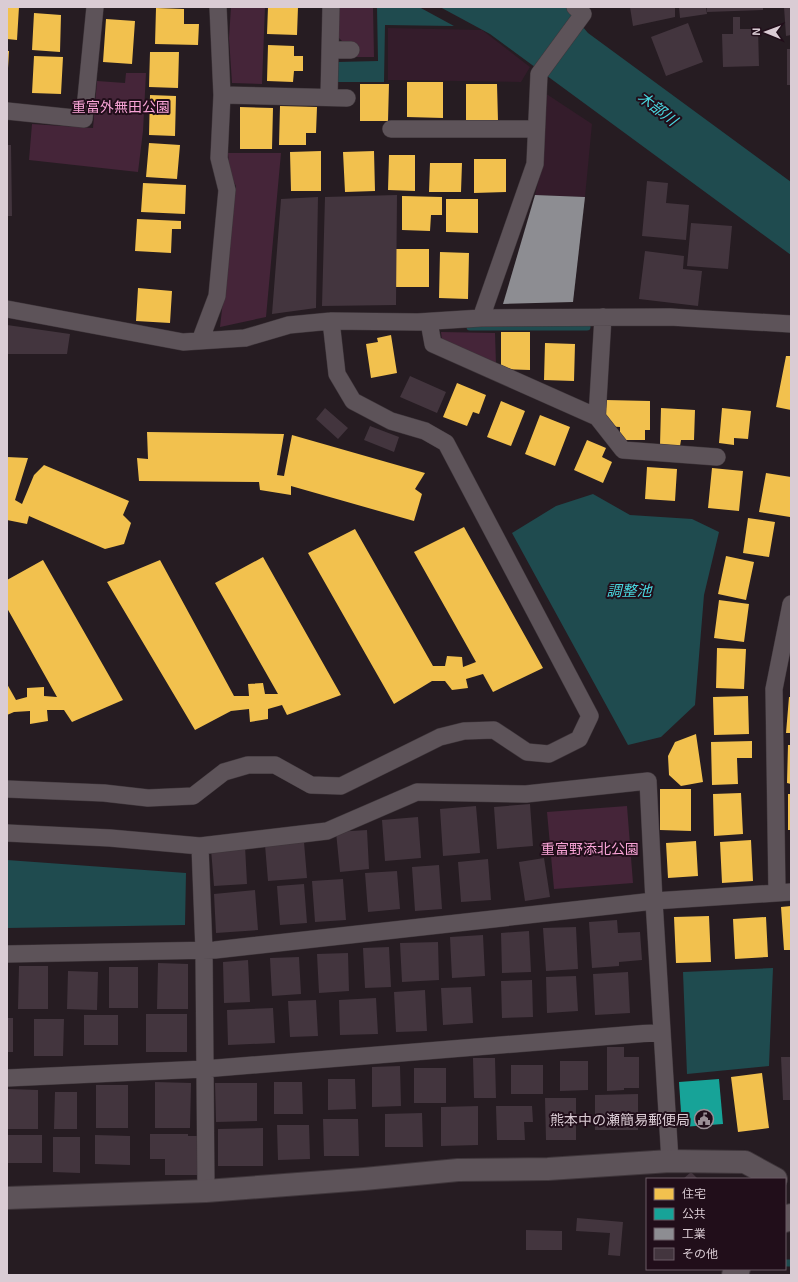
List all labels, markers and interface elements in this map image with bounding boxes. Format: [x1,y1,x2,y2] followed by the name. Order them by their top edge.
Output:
[746,12,786,52] north arrow
[749,28,762,36] text: N
[635,87,683,130] water label: 木部川
[72,98,170,115] park label: 重富外無田公園
[606,581,653,599] water label: 調整池
[541,840,639,857] park label: 重富野添北公園
[693,1108,715,1130] public building icon: 熊本中の瀬簡易郵便局
[550,1111,690,1128] place label: 熊本中の瀬簡易郵便局
[646,1178,786,1270] legend
[682,1186,706,1200] text: 住宅
[682,1206,706,1220] text: 公共
[682,1226,706,1240] text: 工業
[682,1246,718,1260] text: その他

